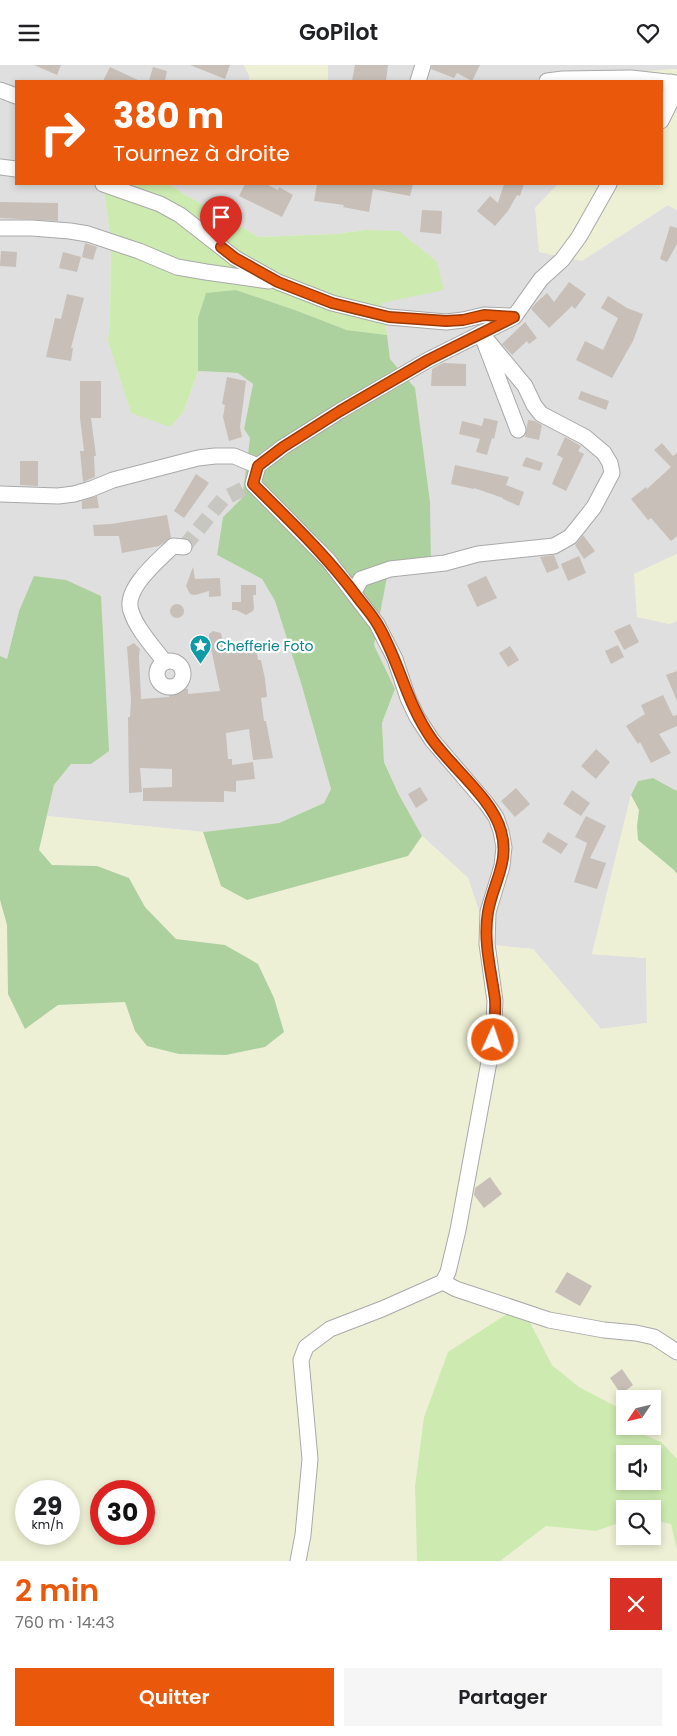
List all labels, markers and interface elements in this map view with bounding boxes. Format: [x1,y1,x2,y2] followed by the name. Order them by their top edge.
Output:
[299,17,378,48] text: GoPilot
[15,19,43,47] icon: menu
[634,19,662,47] icon: heart
[113,91,224,140] text: 380 m
[30,100,95,165] icon: right
[113,138,290,169] text: Tournez à droite
[200,196,242,247] pin
[207,203,235,231] icon: arrive
[188,634,212,665] place icon: Chefferie Foto
[216,636,314,656] place label: Chefferie Foto
[466,1013,518,1065] position arrow
[616,1390,661,1435] north arrow
[616,1390,661,1545] map controls
[616,1445,661,1490] button: sound
[90,1480,155,1545] speed limit sign: 30
[33,1489,62,1524] text: 29
[616,1500,661,1545] button: search
[32,1516,63,1533] text: km/h
[15,1569,99,1612] text: 2 min
[610,1578,662,1630] button: close
[15,1611,115,1634] text: 760 m · 14:43
[15,1668,334,1726] button: Quitter
[344,1668,662,1726] button: Partager

